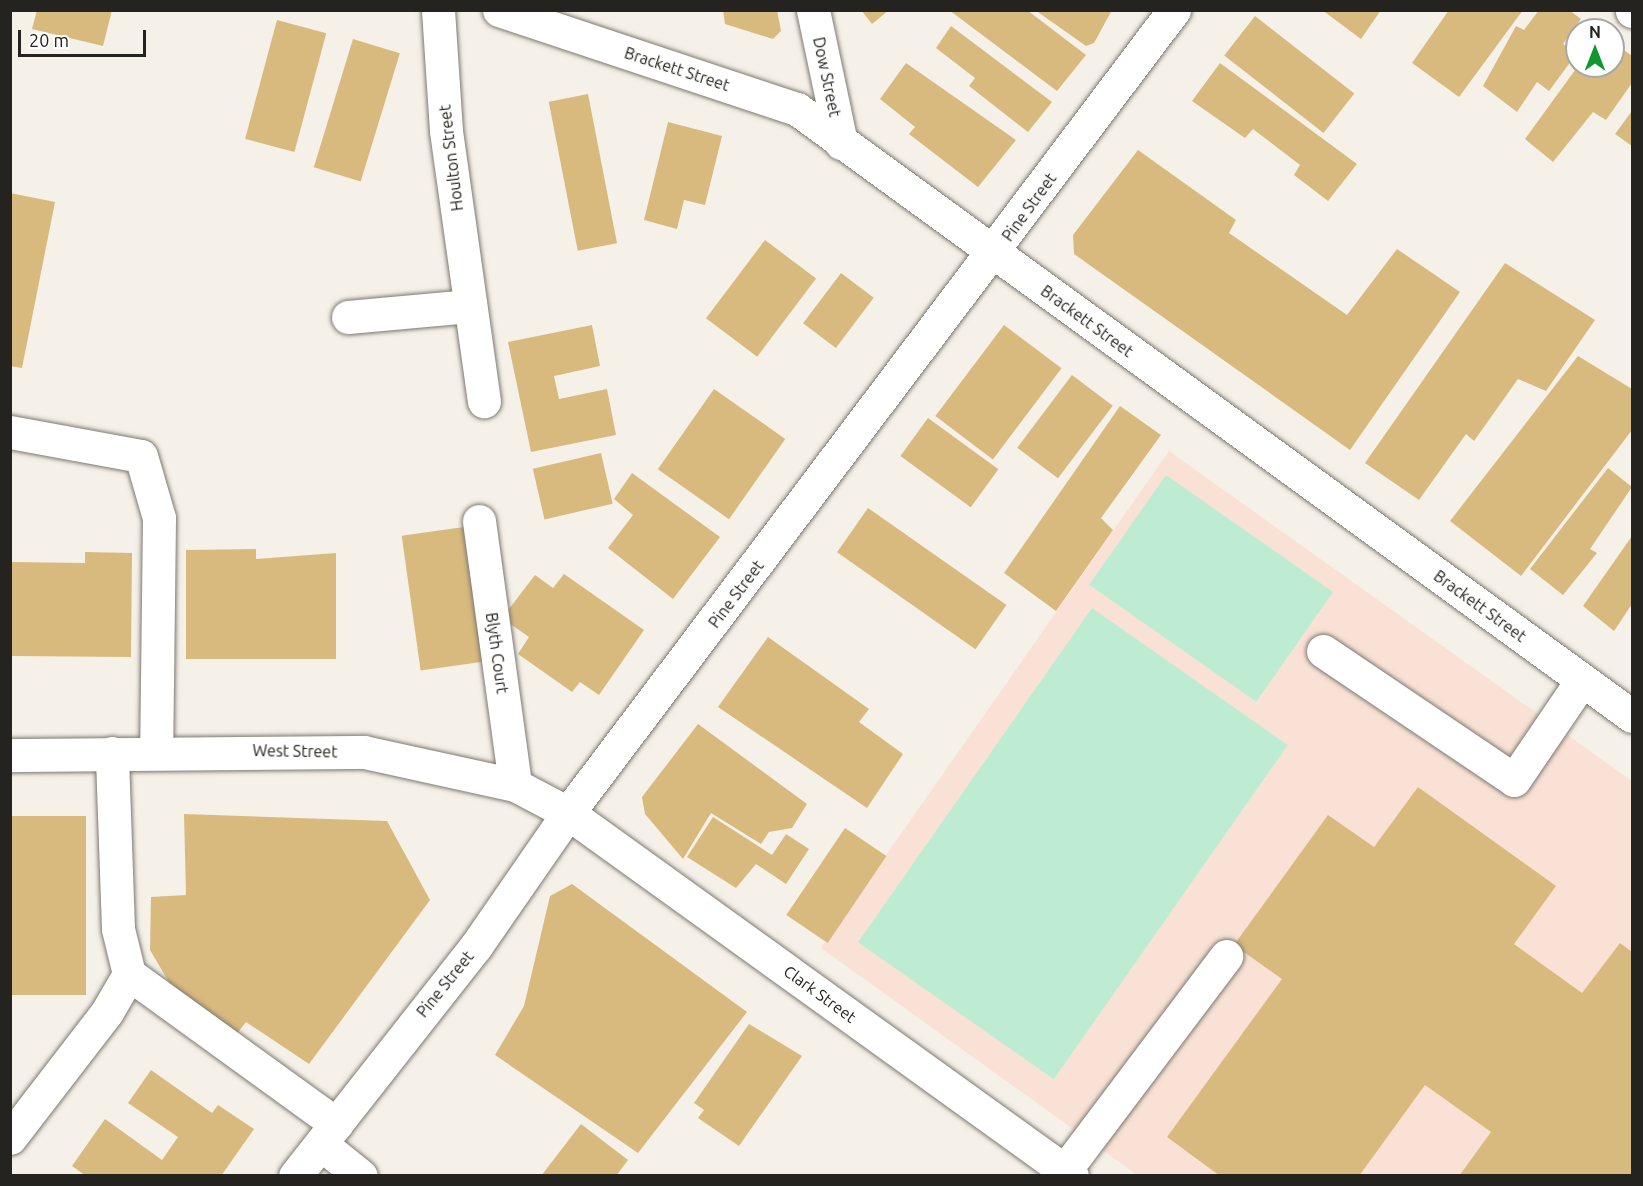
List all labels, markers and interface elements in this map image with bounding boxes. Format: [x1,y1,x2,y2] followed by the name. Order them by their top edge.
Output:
[21,18,148,56] scale bar
[1565,18,1625,78] north arrow
[1589,23,1601,41] text: N
[29,30,69,50] text: 20 m
[809,35,845,119] street label: Dow Street
[622,43,732,95] street label: Brackett Street
[435,104,467,212] street label: Houlton Street
[998,169,1060,245] street label: Pine Street
[1037,281,1137,361] street label: Brackett Street
[704,556,768,632] street label: Pine Street
[1430,566,1530,646] street label: Brackett Street
[482,611,512,695] street label: Blyth Court
[252,741,338,761] street label: West Street
[412,947,478,1021] street label: Pine Street
[780,961,860,1027] street label: Clark Street

